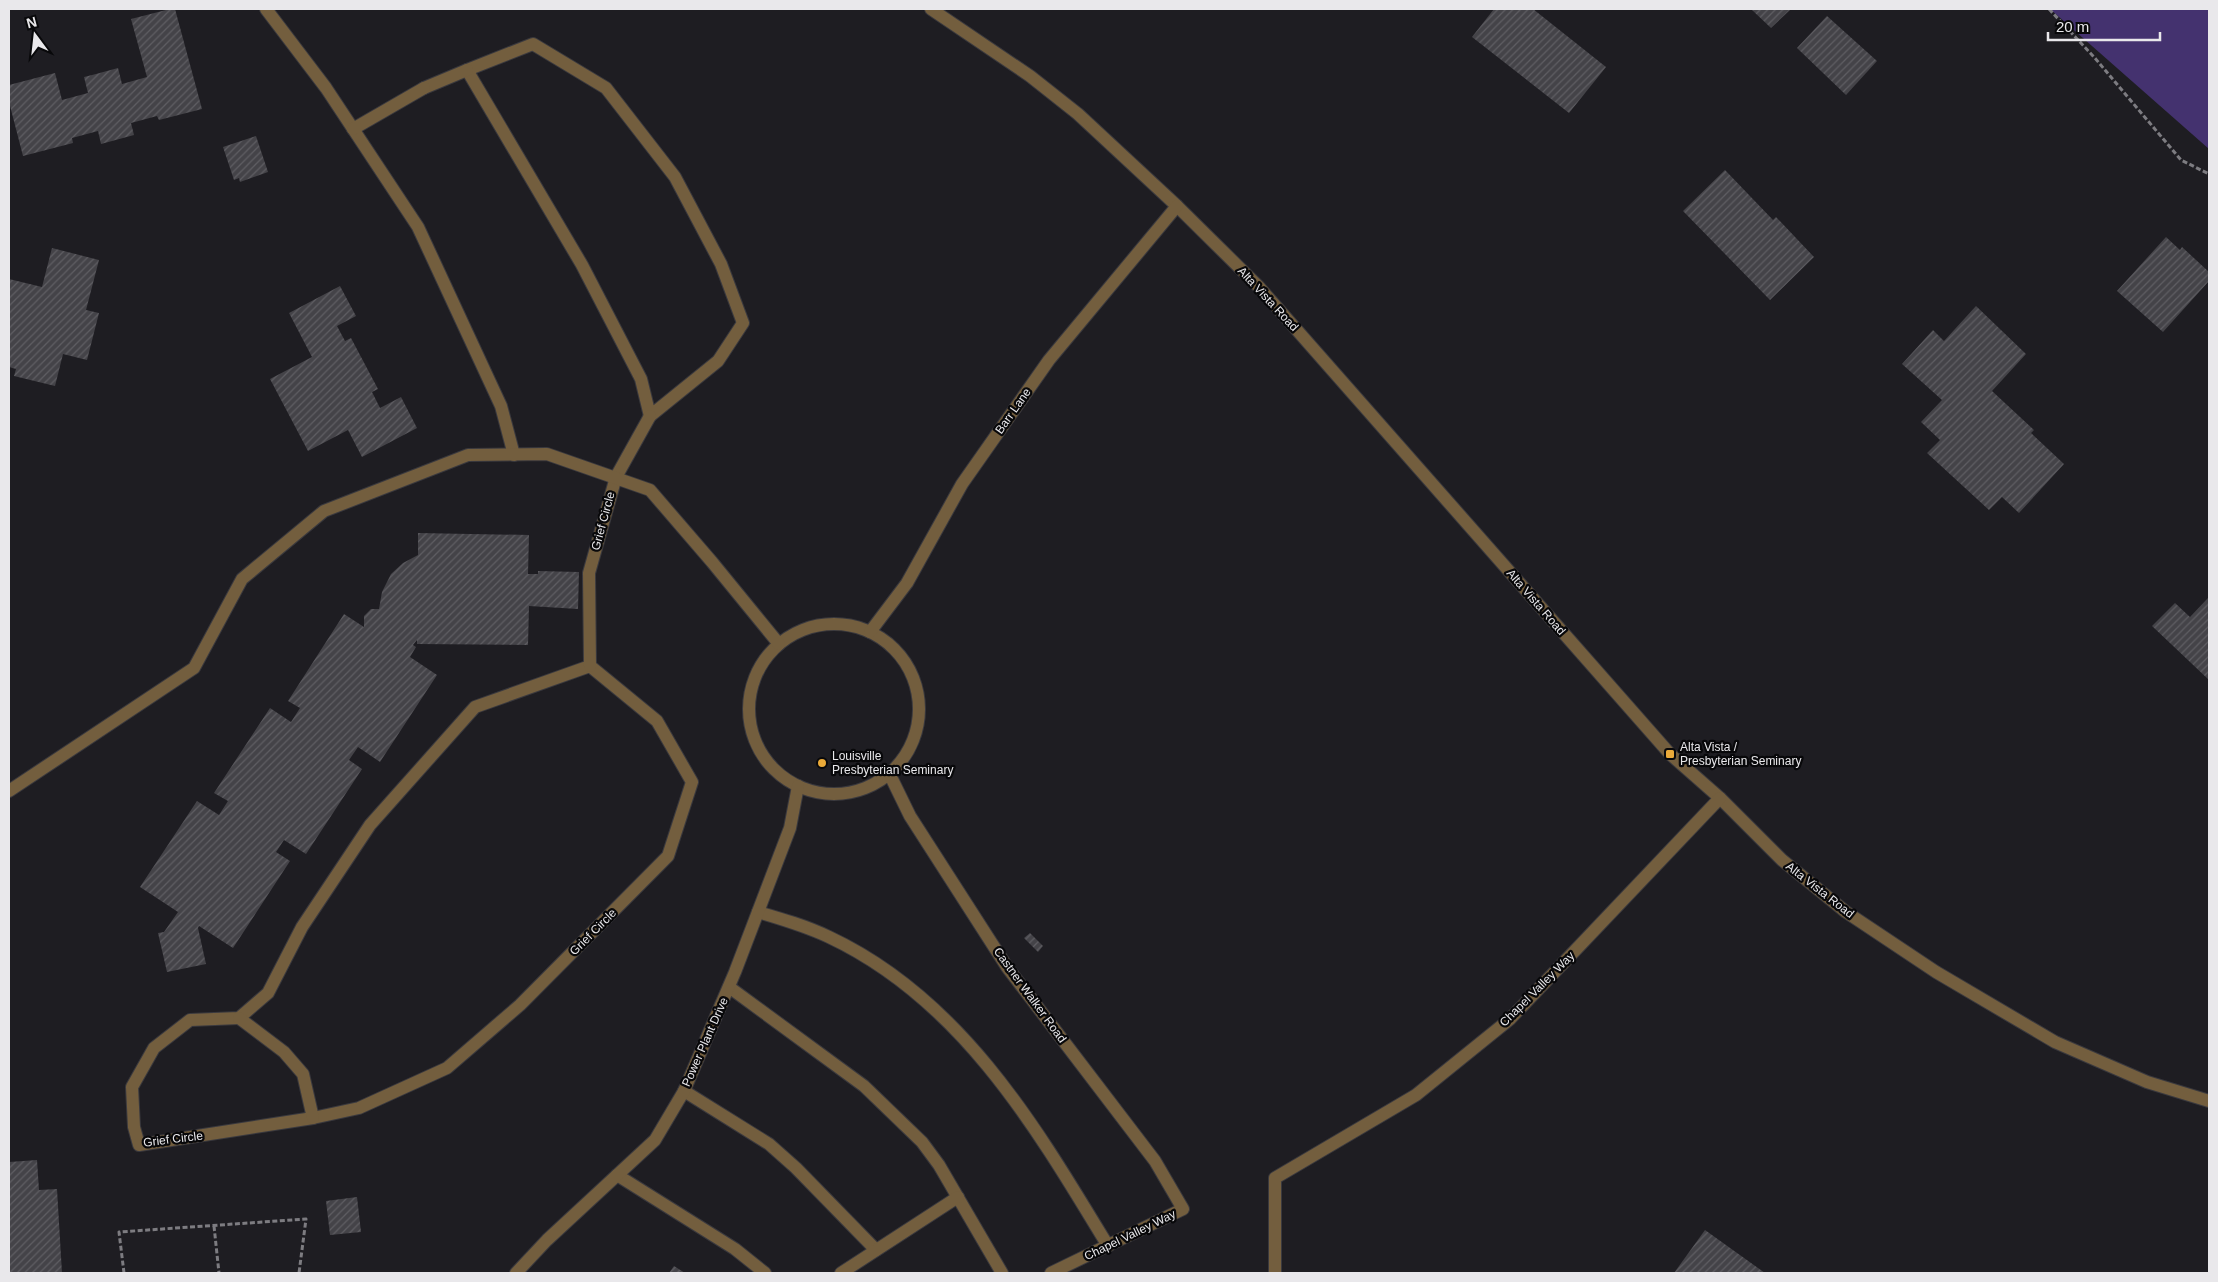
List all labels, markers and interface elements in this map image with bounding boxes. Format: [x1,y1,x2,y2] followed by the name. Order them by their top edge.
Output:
[10,10,60,60] north arrow
[2048,10,2160,42] scale bar
[25,13,39,31] text: N
[2056,18,2089,35] text: 20 m
[1235,264,1301,334] street label: Alta Vista Road
[992,385,1034,437] street label: Barr Lane
[588,490,618,552] street label: Grief Circle
[1504,566,1568,638] street label: Alta Vista Road
[1680,740,1801,768] place label: Alta Vista / Presbyterian Seminary
[1664,748,1676,760] marker: Alta Vista / Presbyterian Seminary
[832,749,953,777] place label: Louisville Presbyterian Seminary
[816,757,828,769] marker: Louisville Presbyterian Seminary
[1783,859,1857,921] street label: Alta Vista Road
[567,906,619,958] street label: Grief Circle
[991,945,1069,1045] street label: Castner Walker Road
[1497,949,1577,1029] street label: Chapel Valley Way
[679,995,731,1089] street label: Power Plant Drive
[142,1128,204,1150] street label: Grief Circle
[1082,1207,1178,1263] street label: Chapel Valley Way

